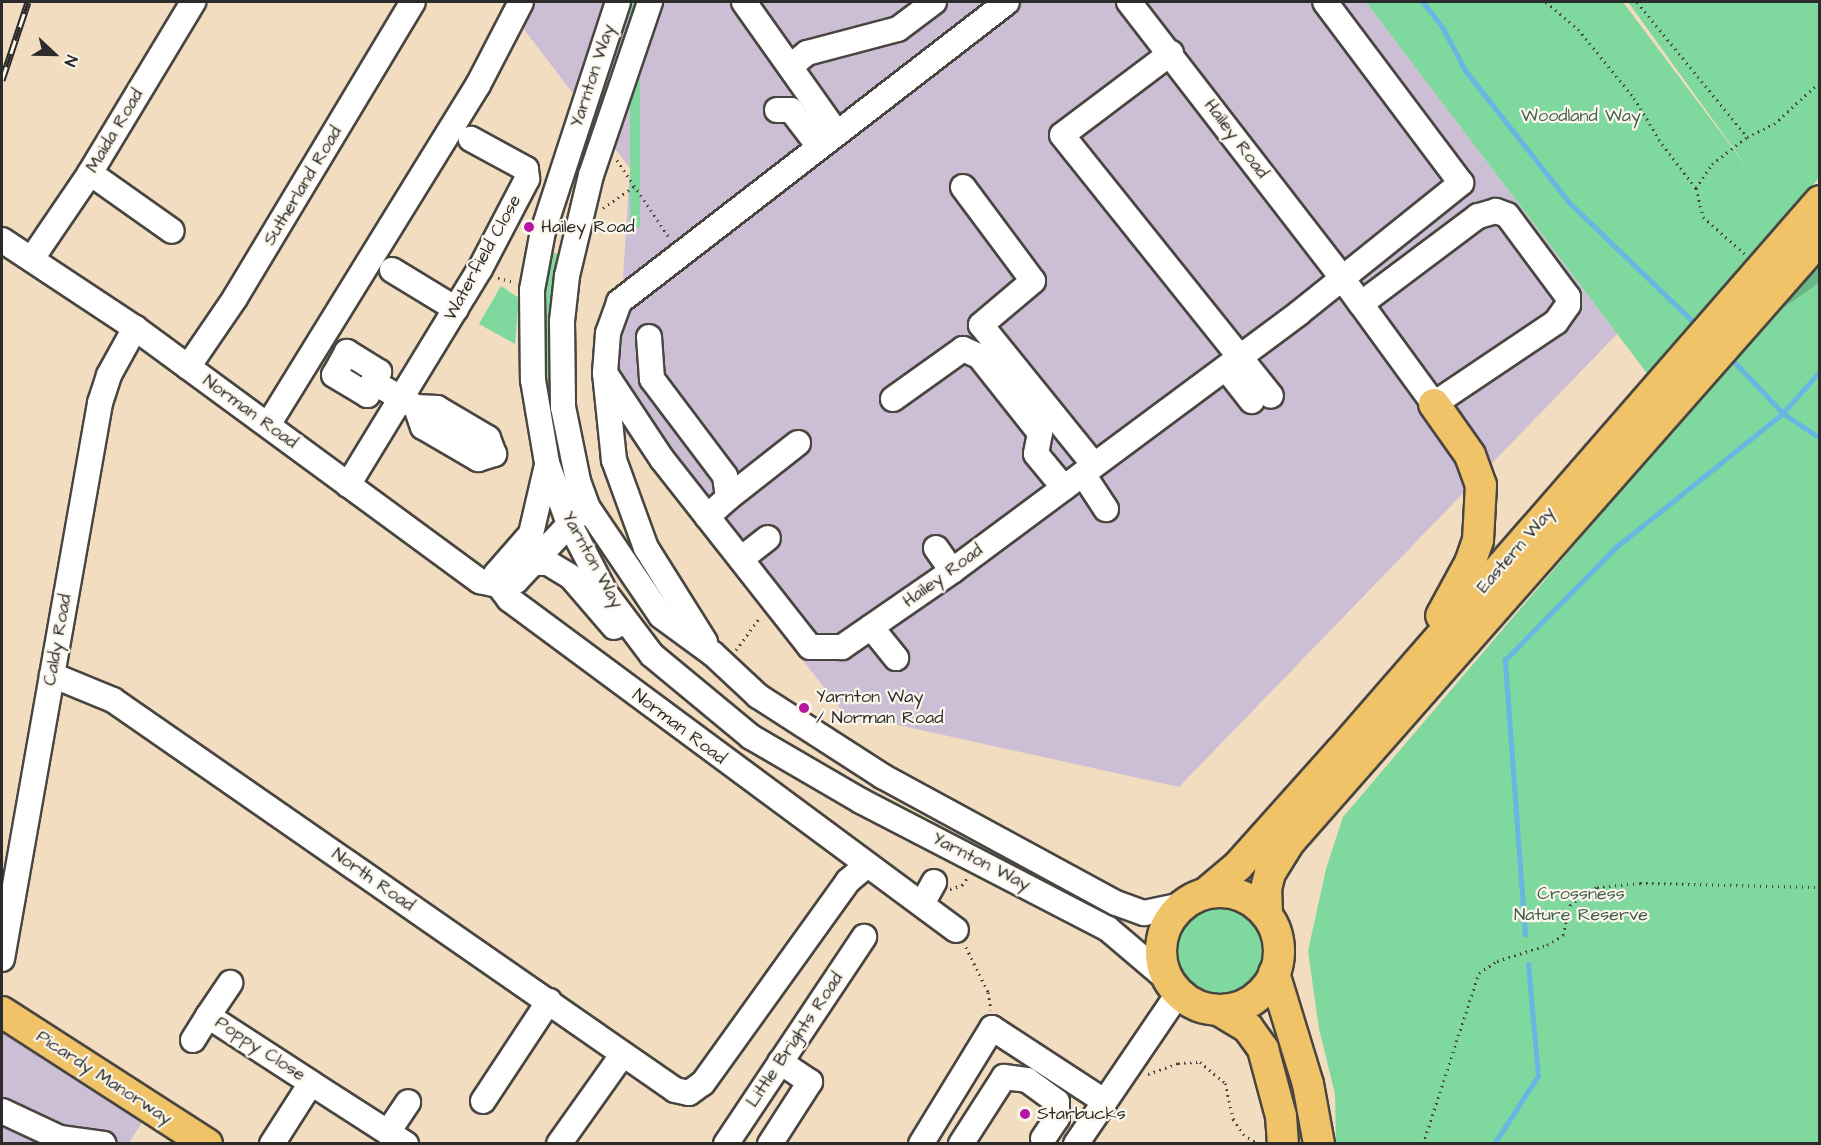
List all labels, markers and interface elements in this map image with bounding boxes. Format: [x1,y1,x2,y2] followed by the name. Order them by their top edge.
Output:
[566,22,620,130] street label: Yarnton Way
[24,24,84,84] north arrow
[59,52,83,70] text: N
[82,85,148,177] street label: Maida Road
[1199,95,1273,183] street label: Hailey Road
[1521,105,1641,127] park label: Woodland Way
[259,122,347,250] street label: Sutherland Road
[440,192,526,324] street label: Waterfield Close
[541,216,635,238] place label: Hailey Road
[522,220,536,234] marker: Hailey Road
[198,370,302,454] street label: Norman Road
[1472,502,1560,598] street label: Eastern Way
[557,508,627,612] street label: Yarnton Way
[899,540,987,612] street label: Hailey Road
[39,593,77,687] street label: Caldy Road
[628,685,730,769] street label: Norman Road
[816,687,943,730] place label: Yarnton Way / Norman Road
[797,701,811,715] marker: Yarnton Way / Norman Road
[928,828,1034,896] street label: Yarnton Way
[327,844,419,916] street label: North Road
[1514,884,1648,926] park label: Crossness Nature Reserve
[742,968,848,1112] street label: Little Brights Road
[211,1012,309,1086] street label: Poppy Close
[32,1026,176,1130] street label: Picardy Manorway
[1037,1103,1126,1125] place label: Starbucks
[1018,1107,1032,1121] marker: Starbucks

